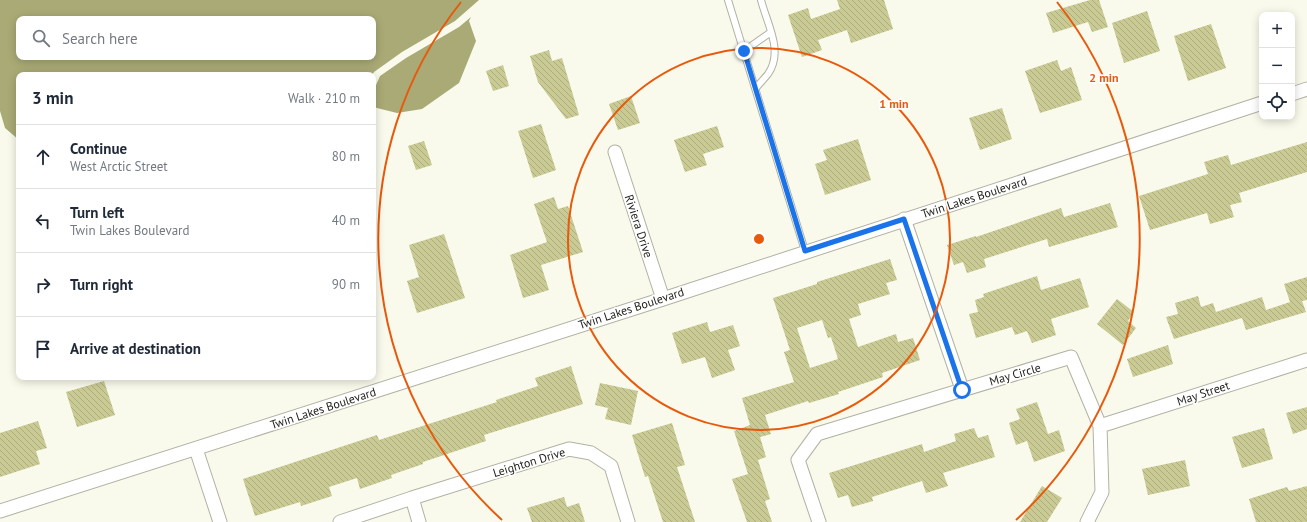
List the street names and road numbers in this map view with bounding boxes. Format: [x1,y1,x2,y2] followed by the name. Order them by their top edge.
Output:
[919,173,1029,221] street label: Twin Lakes Boulevard
[622,192,656,260] street label: Riviera Drive
[576,284,686,332] street label: Twin Lakes Boulevard
[987,359,1043,389] street label: May Circle
[1175,377,1231,409] street label: May Street
[268,384,378,432] street label: Twin Lakes Boulevard
[491,444,567,480] street label: Leighton Drive

